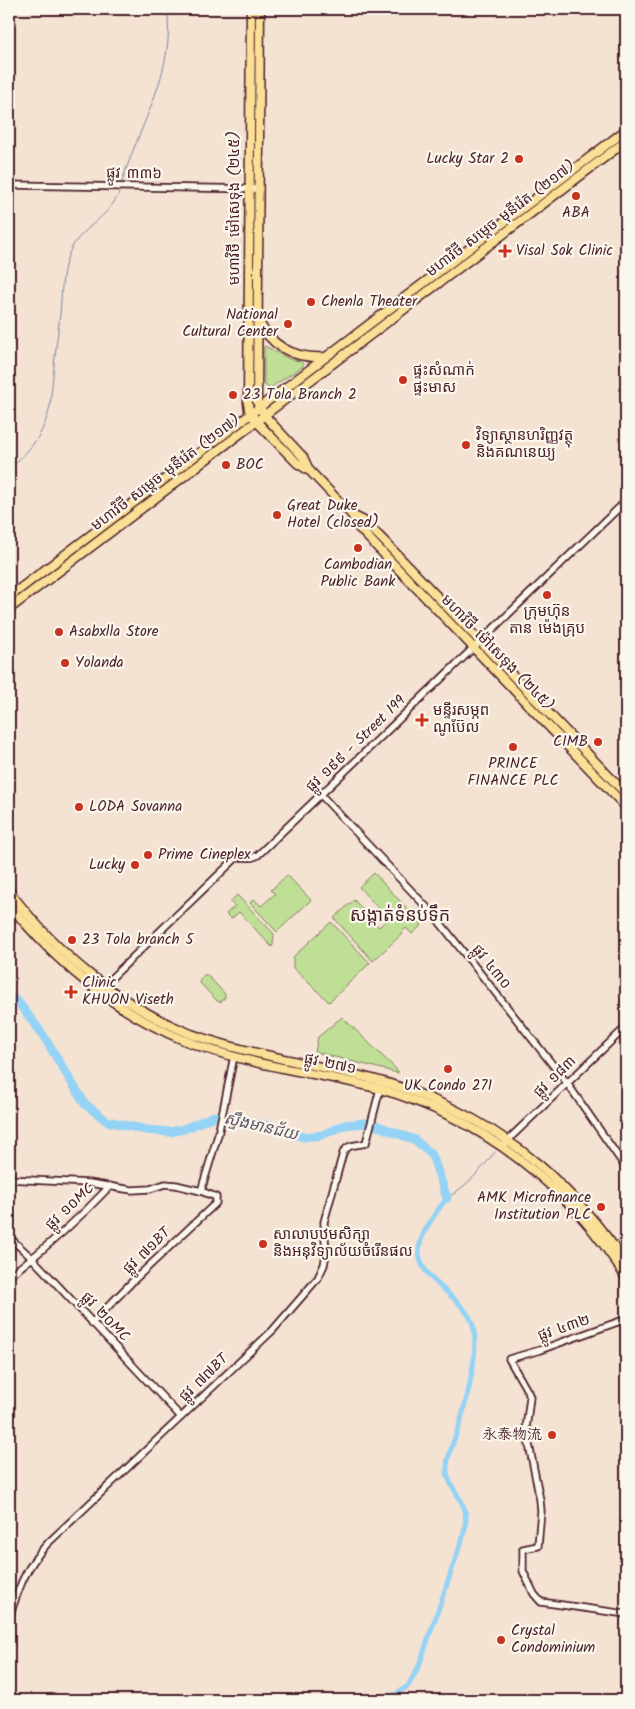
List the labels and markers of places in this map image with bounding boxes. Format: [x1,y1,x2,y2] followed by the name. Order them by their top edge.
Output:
[426,147,509,171] place label: Lucky Star 2
[513,153,525,165] marker: Lucky Star 2
[570,190,582,202] marker: ABA
[562,201,590,225] place label: ABA
[516,239,613,263] place label: Visal Sok Clinic
[498,244,512,258] marker: Visal Sok Clinic
[321,290,418,314] place label: Chenla Theater
[305,296,317,308] marker: Chenla Theater
[182,303,279,344] place label: National Cultural Center
[282,318,294,330] marker: National Cultural Center
[413,359,475,400] place label: ផ្ទះសំណាក់ ផ្ទះមាស
[397,374,409,386] marker: ផ្ទះសំណាក់ ផ្ទះមាស
[243,383,357,407] place label: 23 Tola Branch 2
[227,389,239,401] marker: 23 Tola Branch 2
[476,424,573,465] place label: វិទ្យាស្ថានហរិញ្ញវត្ថុ និងគណនេយ្យ
[460,439,472,451] marker: វិទ្យាស្ថានហរិញ្ញវត្ថុ និងគណនេយ្យ
[236,453,264,477] place label: BOC
[220,459,232,471] marker: BOC
[287,494,379,535] place label: Great Duke Hotel (closed)
[271,509,283,521] marker: Great Duke Hotel (closed)
[352,542,364,554] marker: Cambodian Public Bank
[321,553,396,594] place label: Cambodian Public Bank
[541,589,553,601] marker: ក្រុមហ៊ុន តាន ម៉េងគ្រុប
[509,600,585,641] place label: ក្រុមហ៊ុន តាន ម៉េងគ្រុប
[69,620,159,644] place label: Asabxlla Store
[53,626,65,638] marker: Asabxlla Store
[75,651,124,675] place label: Yolanda
[59,657,71,669] marker: Yolanda
[433,699,489,740] place label: មន្ទីរសម្ភព ណូប៊ែល
[415,713,429,727] marker: មន្ទីរសម្ភព ណូប៊ែល
[553,730,588,754] place label: CIMB
[592,736,604,748] marker: CIMB
[507,741,519,753] marker: PRINCE FINANCE PLC
[467,752,559,793] place label: PRINCE FINANCE PLC
[89,795,182,819] place label: LODA Sovanna
[73,801,85,813] marker: LODA Sovanna
[158,843,251,867] place label: Prime Cineplex
[142,849,154,861] marker: Prime Cineplex
[89,853,126,877] place label: Lucky
[129,859,141,871] marker: Lucky
[82,928,194,952] place label: 23 Tola branch 5
[66,934,78,946] marker: 23 Tola branch 5
[82,971,174,1012] place label: Clinic KHUON Viseth
[64,985,78,999] marker: Clinic KHUON Viseth
[442,1063,454,1075] marker: UK Condo 271
[404,1074,492,1098] place label: UK Condo 271
[477,1186,591,1227] place label: AMK Microfinance Institution PLC
[595,1201,607,1213] marker: AMK Microfinance Institution PLC
[273,1223,413,1264] place label: សាលាបឋមសិក្សា និងអនុវិទ្យាល័យចំរើនផល
[257,1238,269,1250] marker: សាលាបឋមសិក្សា និងអនុវិទ្យាល័យចំរើនផល
[482,1423,542,1447] place label: 永泰物流
[546,1429,558,1441] marker: 永泰物流
[511,1619,595,1660] place label: Crystal Condominium
[495,1634,507,1646] marker: Crystal Condominium

